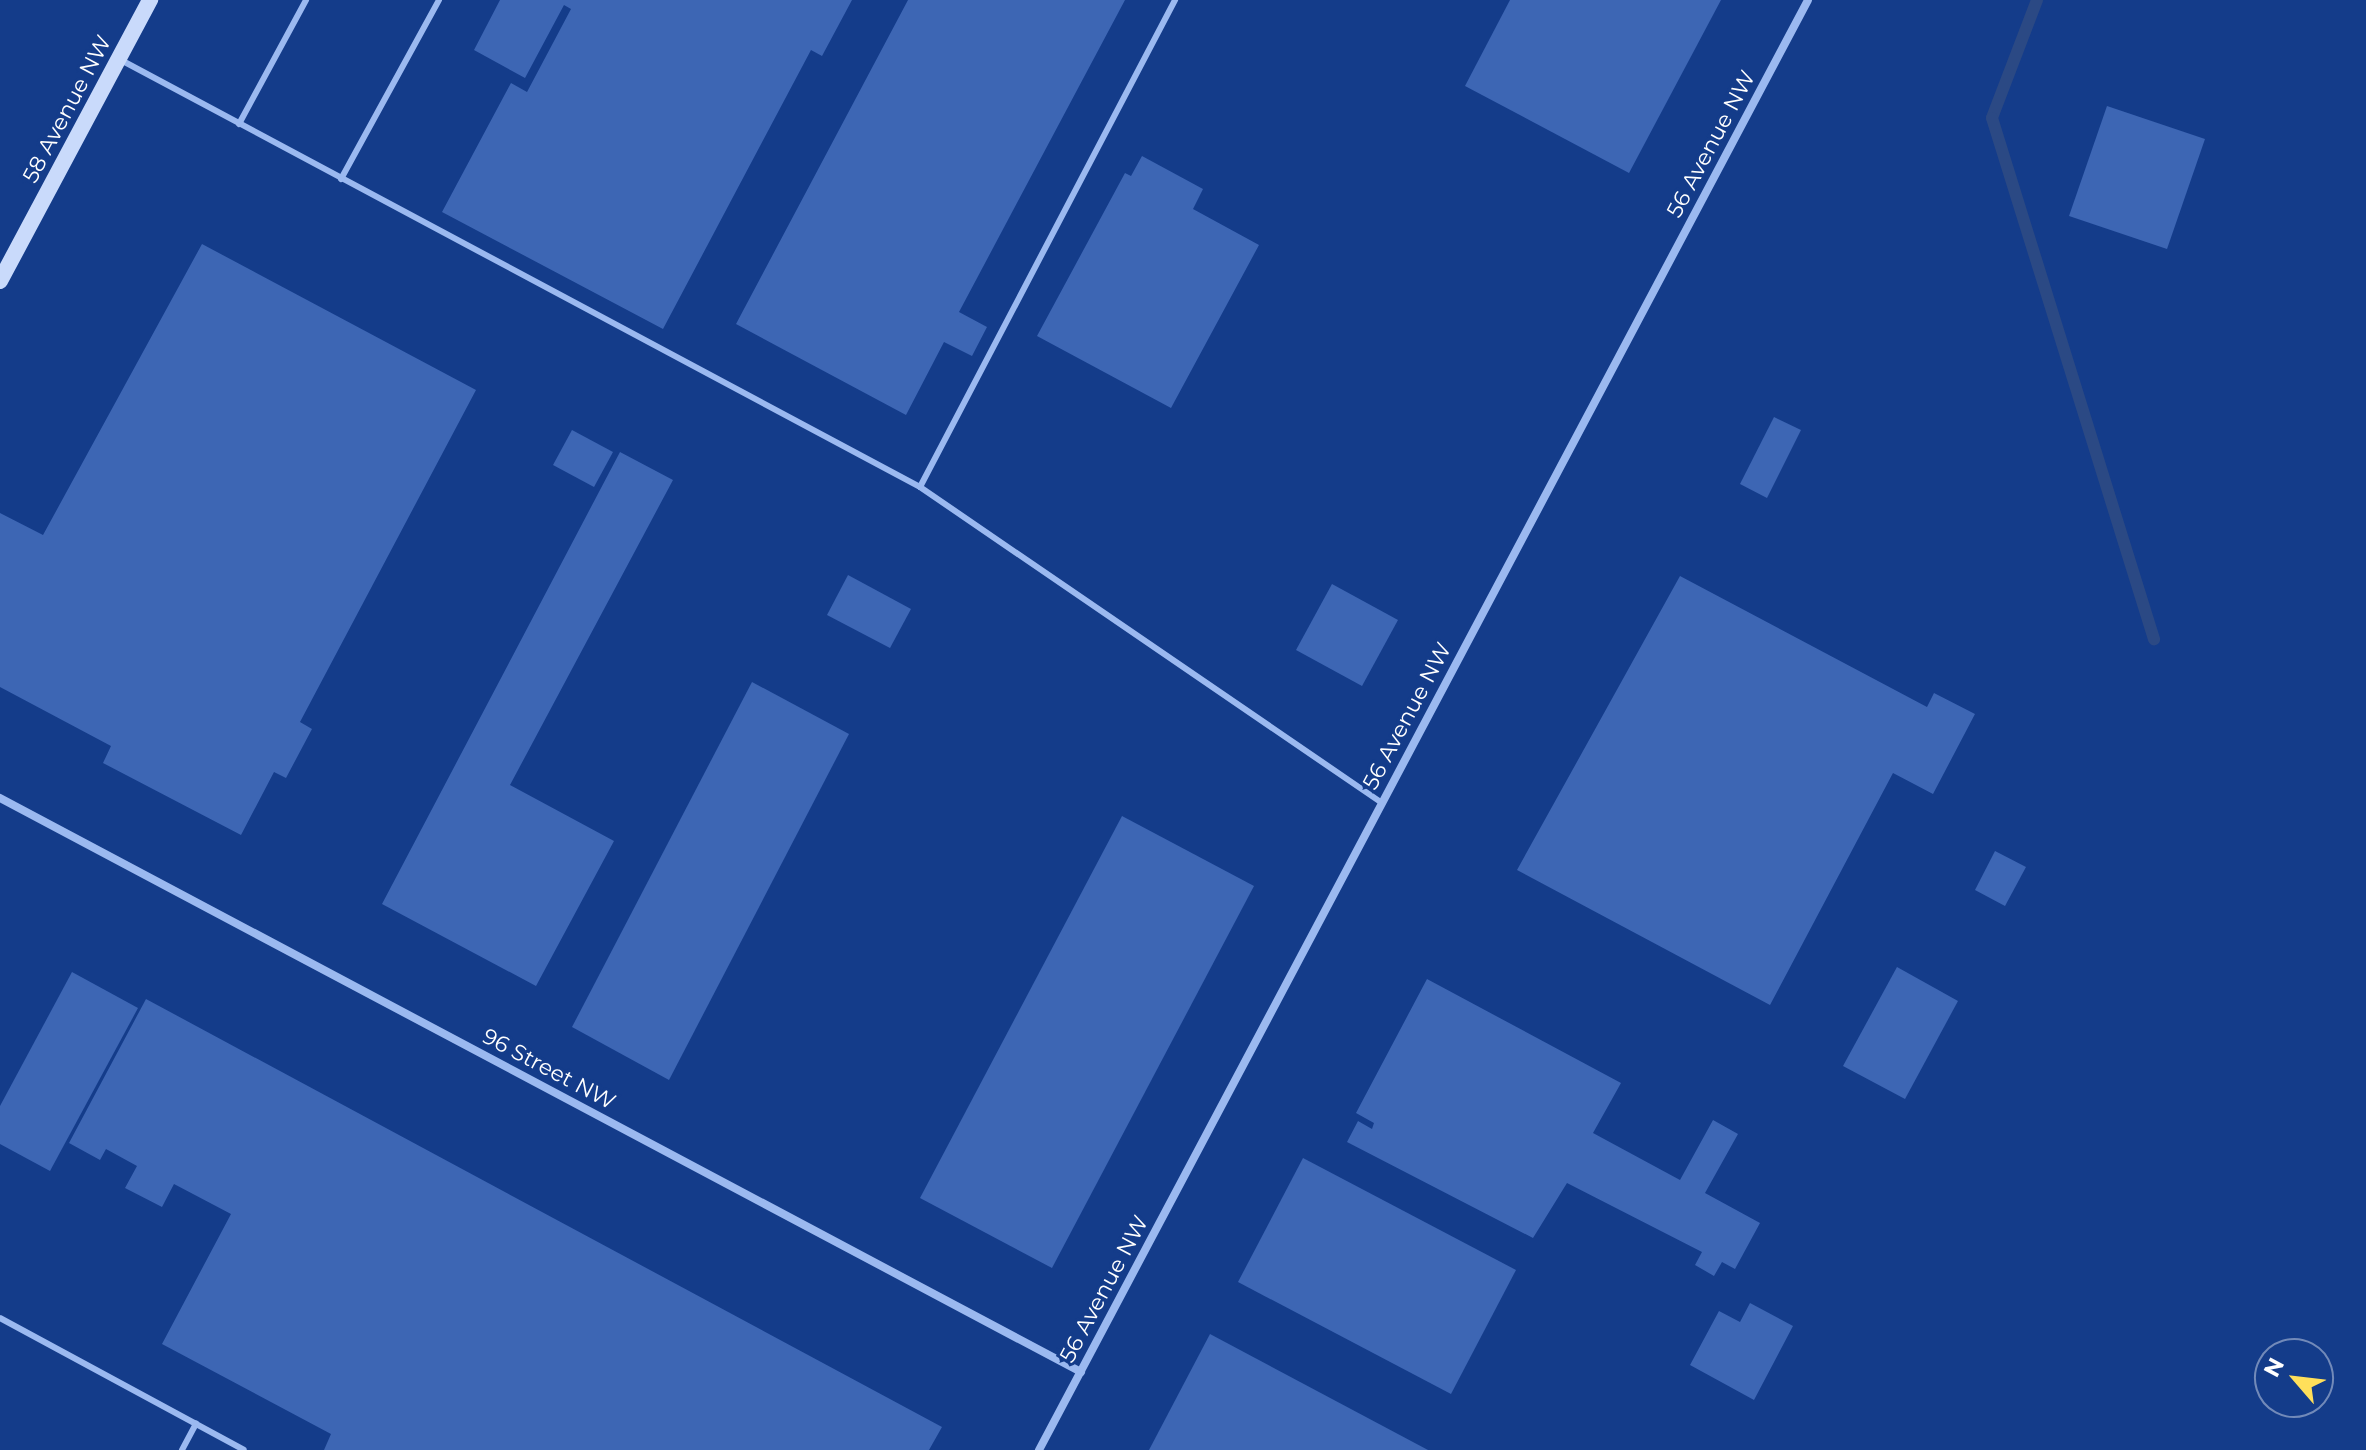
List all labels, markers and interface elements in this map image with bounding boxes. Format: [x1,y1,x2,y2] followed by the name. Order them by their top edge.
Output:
[17,31,117,187] street label: 58 Avenue NW
[1661,66,1761,222] street label: 56 Avenue NW
[1357,638,1457,794] street label: 56 Avenue NW
[478,1023,620,1115] street label: 96 Street NW
[1054,1211,1154,1367] street label: 56 Avenue NW
[2254,1338,2334,1418] north arrow
[2258,1353,2290,1382] text: N

